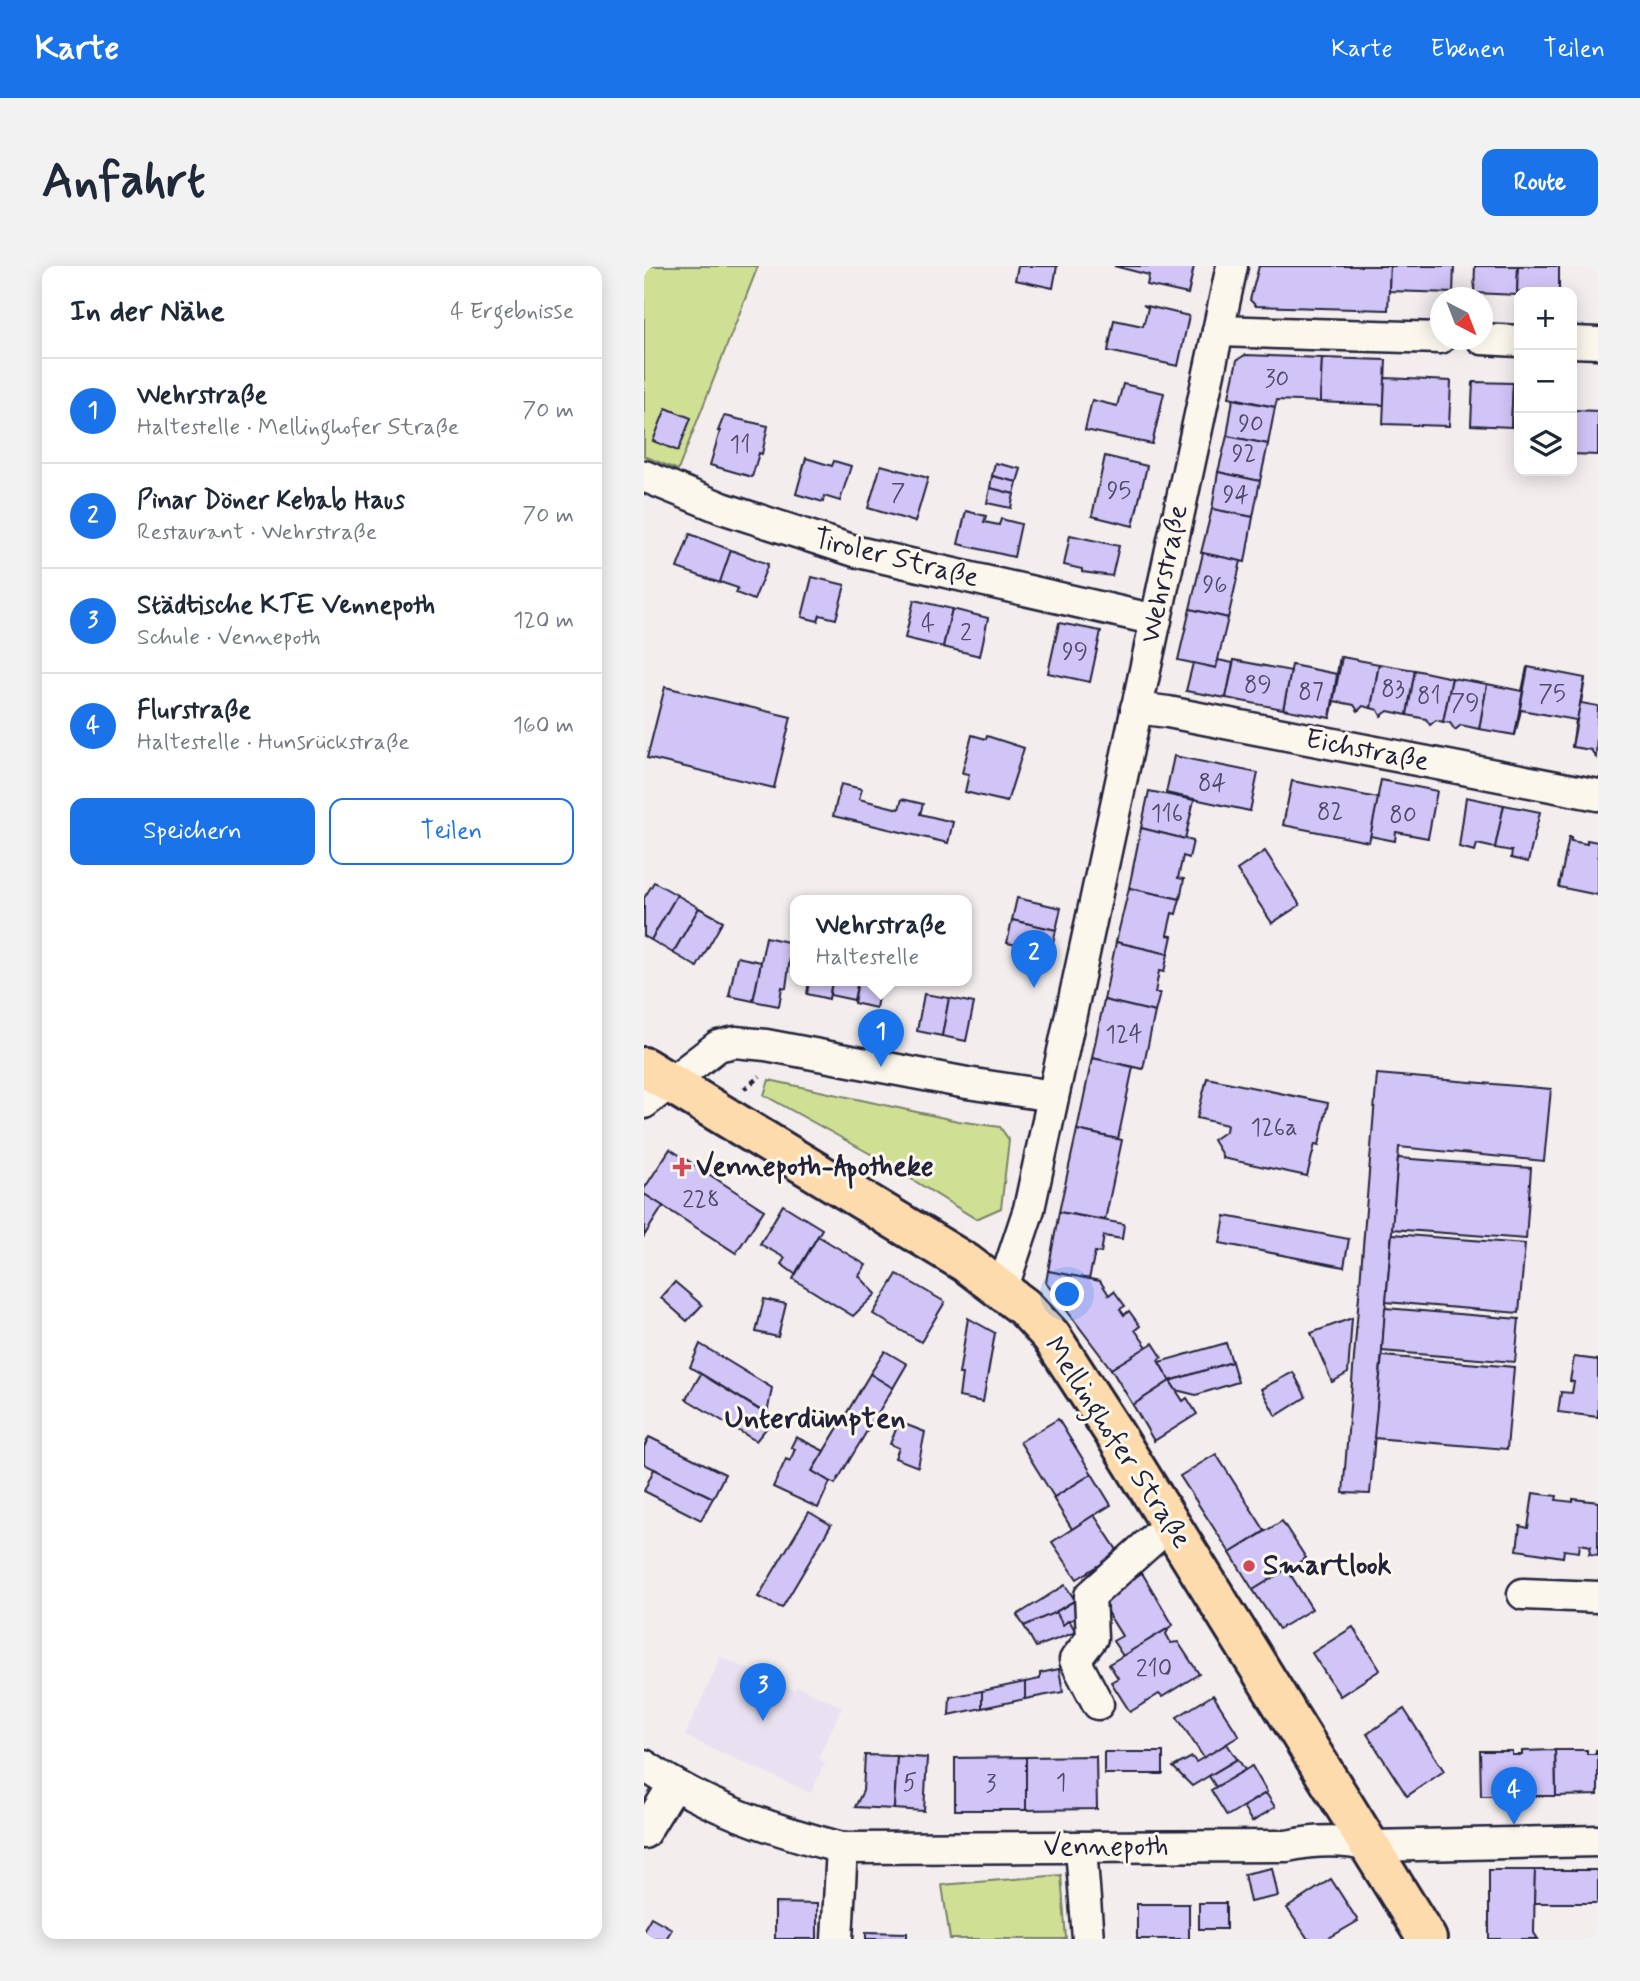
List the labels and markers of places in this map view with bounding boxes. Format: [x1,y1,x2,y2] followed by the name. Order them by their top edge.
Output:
[1011,930,1057,988] pin: 2
[858,1009,904,1067] pin: 1
[696,1149,934,1189] place label: Vennepoth-Apotheke
[674,1159,690,1175] marker: Vennepoth-Apotheke
[1263,1548,1391,1585] place label: Smartlook
[1241,1558,1257,1574] marker: Smartlook
[740,1663,786,1721] pin: 3
[1491,1767,1537,1825] pin: 4

